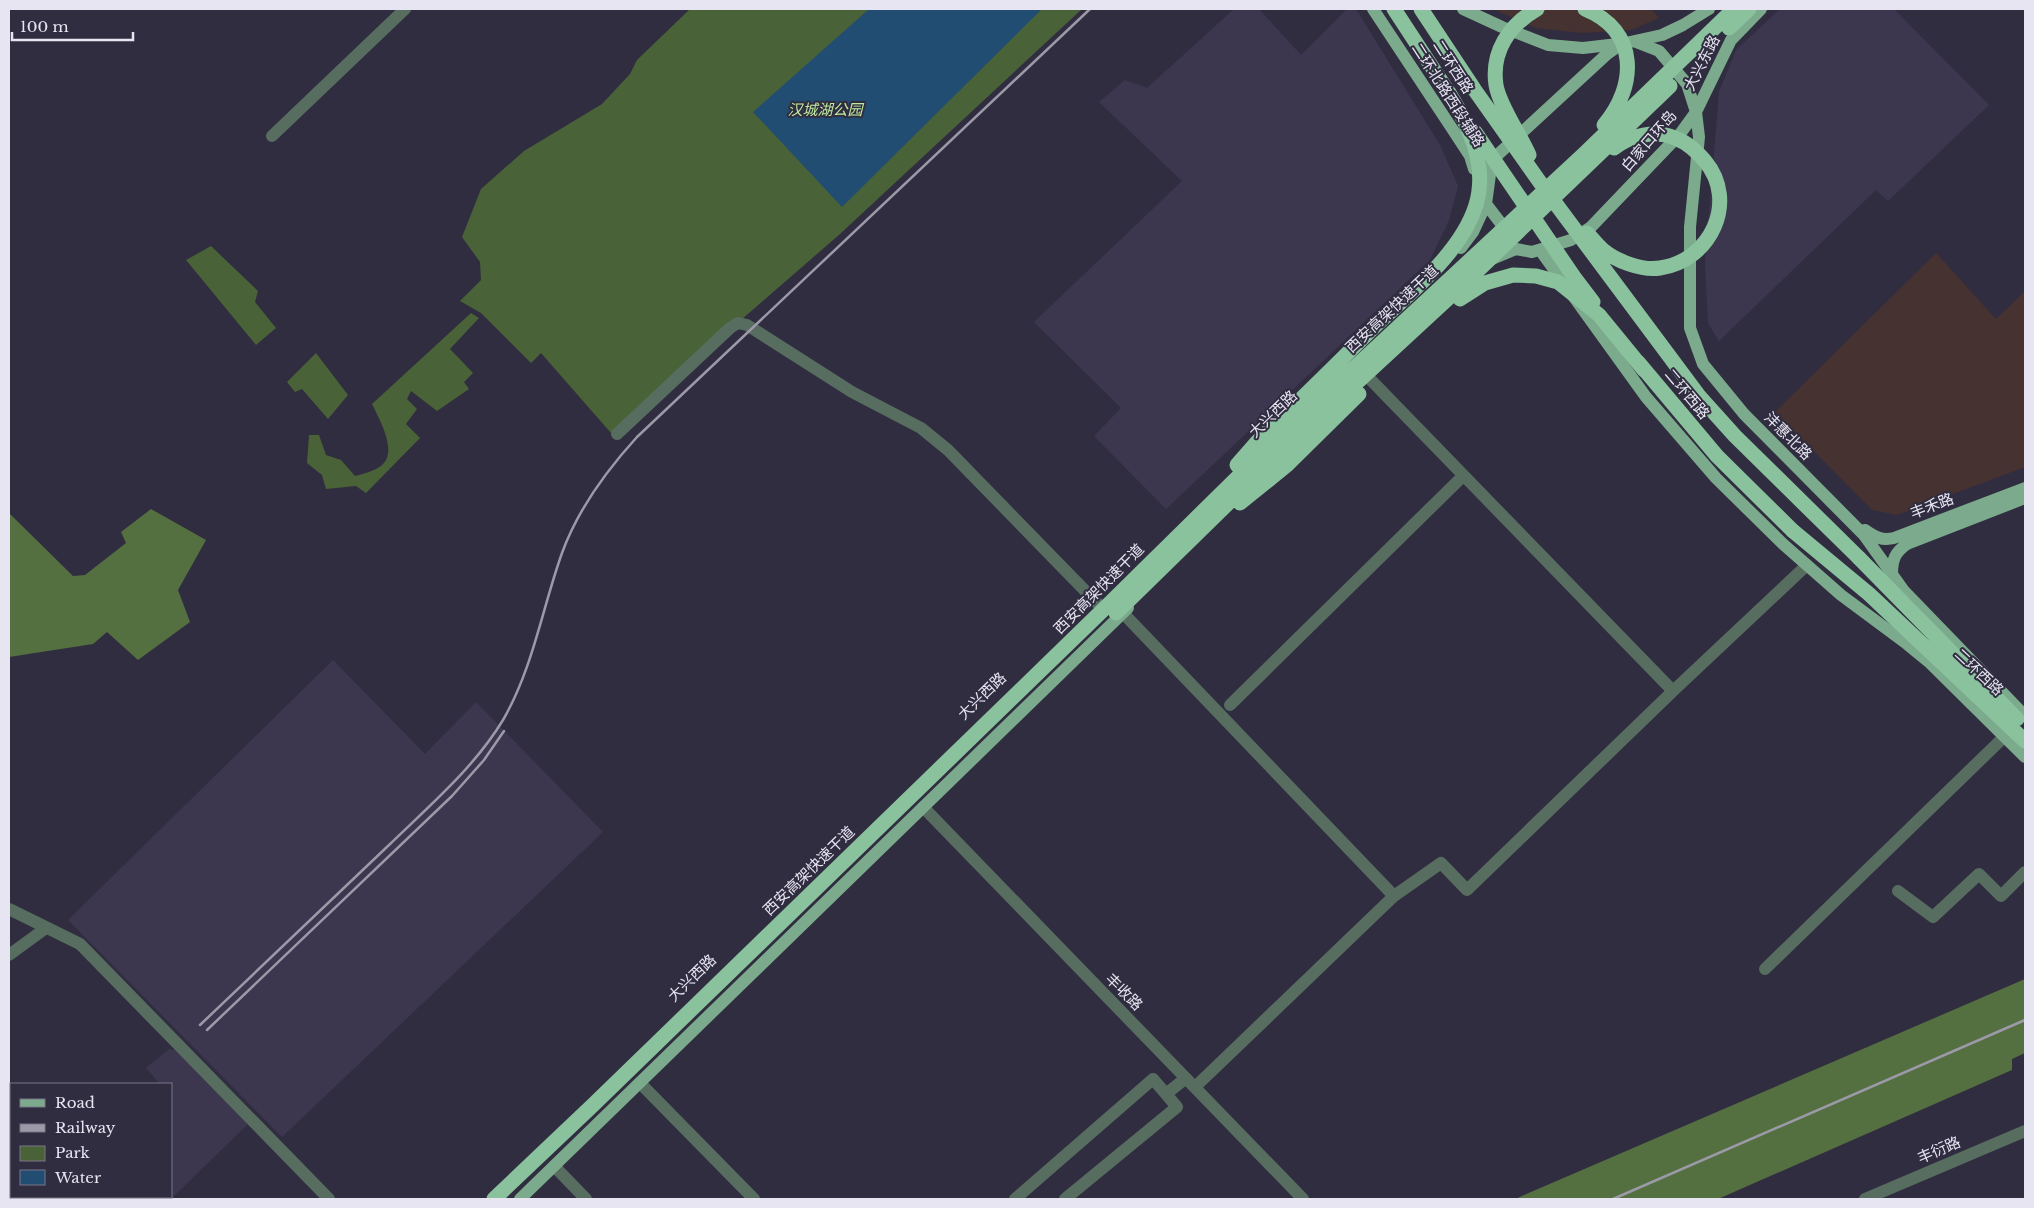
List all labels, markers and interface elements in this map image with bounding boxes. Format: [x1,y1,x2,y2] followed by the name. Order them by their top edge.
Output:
[12,10,134,42] scale bar
[20,17,69,36] text: 100 m
[1679,32,1724,94] street label: 大兴东路
[1429,36,1478,97] street label: 二环西路
[1408,39,1489,150] street label: 二环北路西段辅路
[787,100,864,119] park label: 汉城湖公园
[1617,106,1680,175] street label: 白家口环岛
[1341,261,1442,357] street label: 西安高架快速干道
[1661,365,1714,423] street label: 二环西路
[1244,386,1301,441] street label: 大兴西路
[1760,408,1816,464] street label: 沣惠北路
[1907,489,1956,522] street label: 丰禾路
[1049,539,1148,638] street label: 西安高架快速干道
[1951,644,2008,699] street label: 二环西路
[953,668,1010,723] street label: 大兴西路
[759,822,858,919] street label: 西安高架快速干道
[663,950,720,1005] street label: 大兴西路
[1102,969,1147,1014] street label: 丰收路
[10,1083,172,1198] legend
[55,1093,95,1112] text: Road
[55,1118,116,1137] text: Railway
[1914,1132,1963,1167] street label: 丰衍路
[55,1143,91,1162] text: Park
[54,1168,102,1187] text: Water

